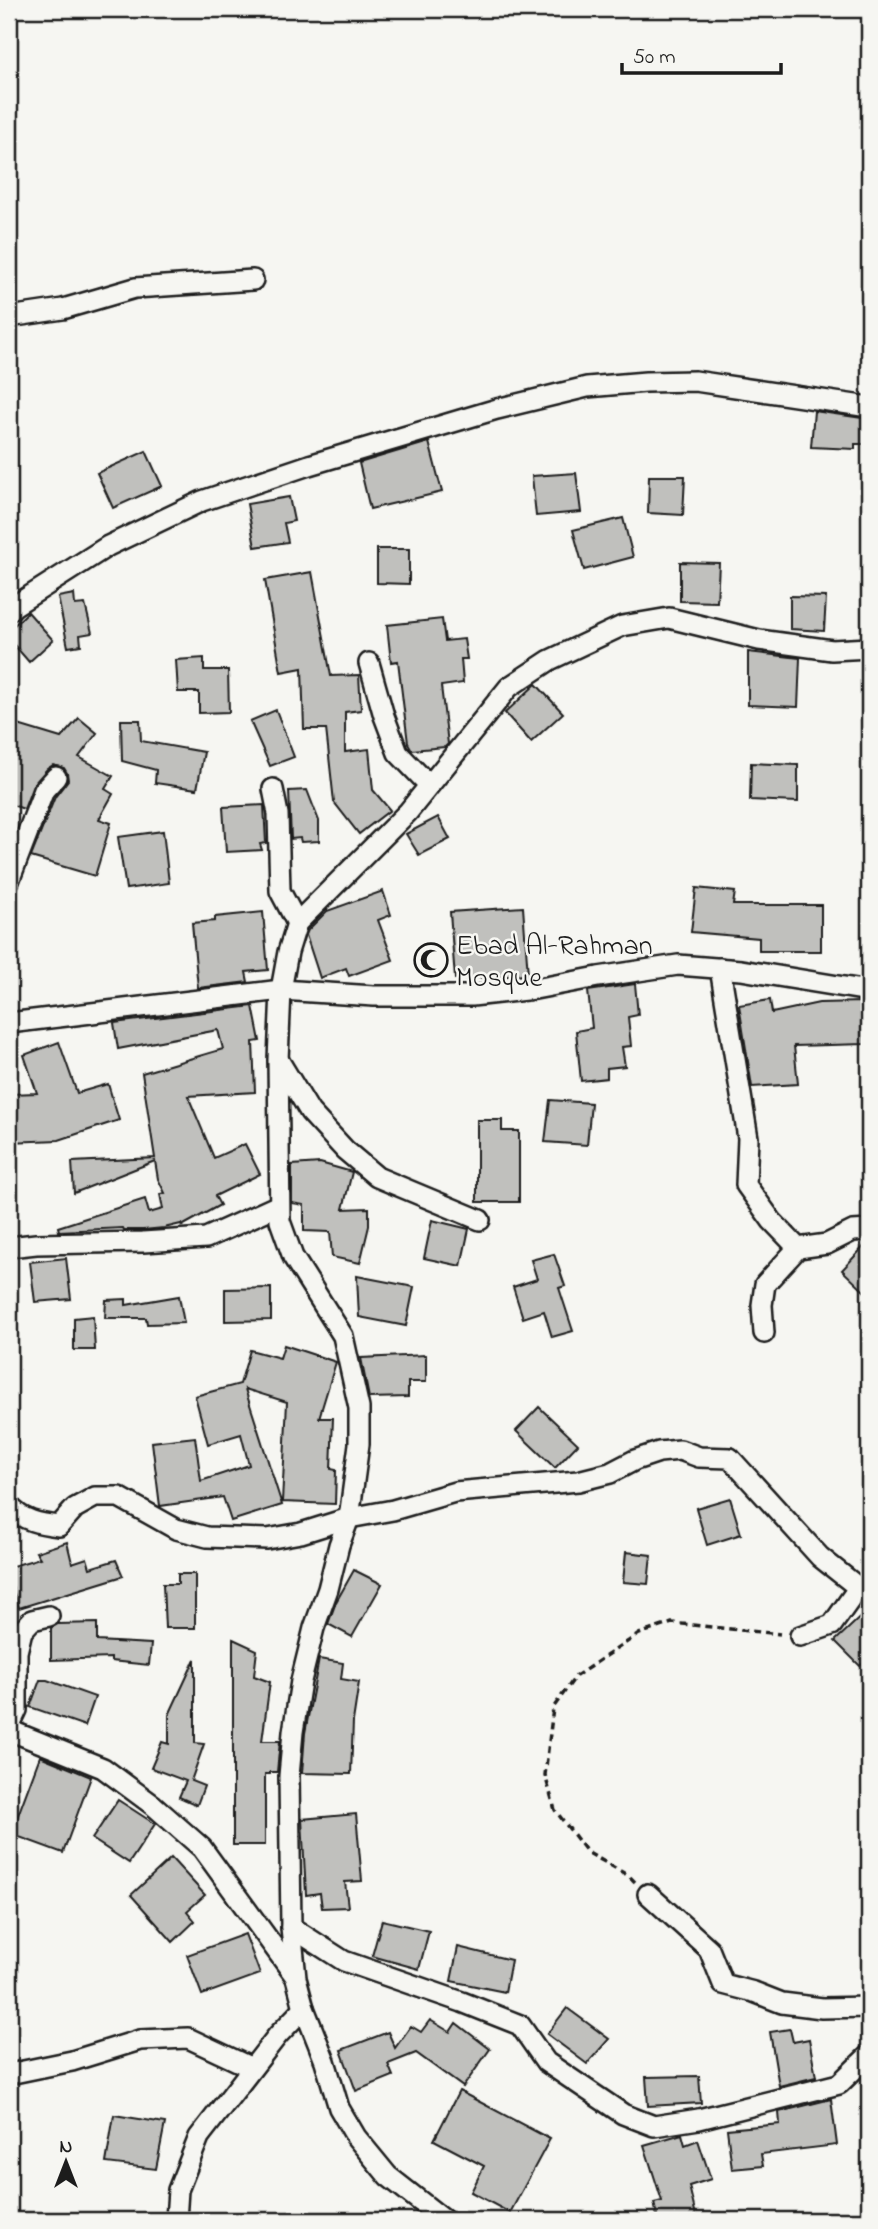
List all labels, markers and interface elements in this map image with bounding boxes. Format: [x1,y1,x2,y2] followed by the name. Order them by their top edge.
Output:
[622,32,782,76] scale bar
[633,43,676,73] text: 50 m
[456,927,653,1000] place label: Ebad Al-Rahman Mosque
[412,941,450,979] mosque icon: Ebad Al-Rahman Mosque
[32,2128,102,2198] north arrow
[60,2134,73,2161] text: N

